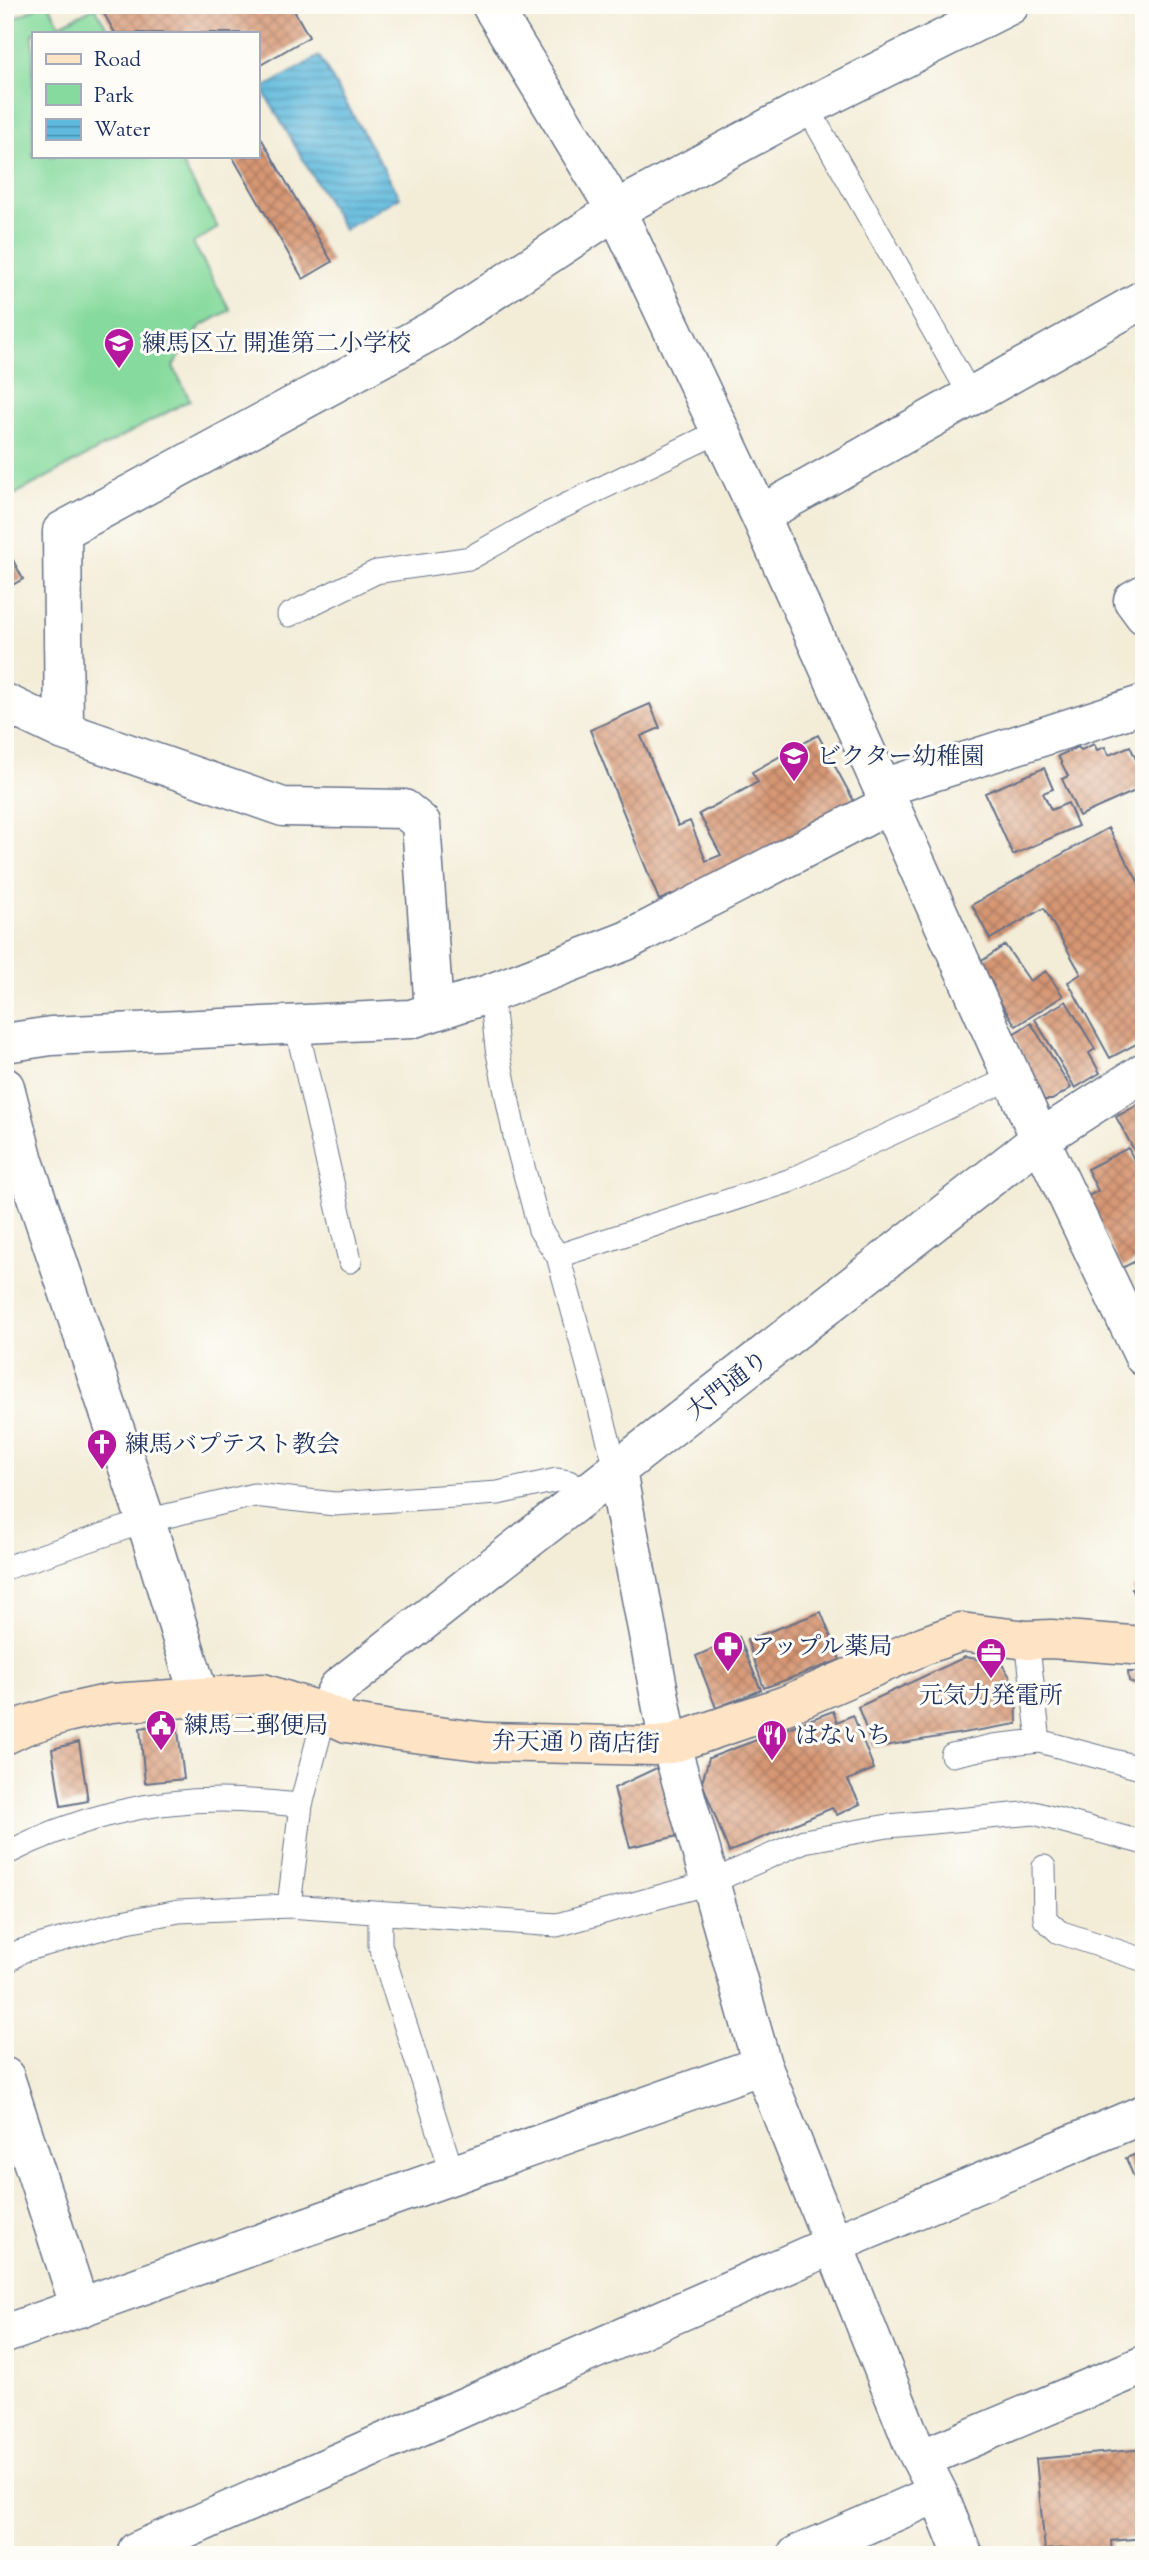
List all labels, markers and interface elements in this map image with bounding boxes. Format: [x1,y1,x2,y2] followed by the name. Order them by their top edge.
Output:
[32,32,259,158] legend
[94,46,141,76] text: Road
[94,82,135,112] text: Park
[94,116,151,146] text: Water
[102,326,136,370] school or university icon: 練馬区立 開進第二小学校
[142,328,411,362] place label: 練馬区立 開進第二小学校
[777,739,811,783] school or university icon: ビクター幼稚園
[817,741,985,775] place label: ビクター幼稚園
[680,1344,777,1430] street label: 大門通り
[85,1427,119,1471] church icon: 練馬バプテスト教会
[125,1429,340,1463] place label: 練馬バプテスト教会
[711,1629,745,1673] pharmacy icon: アップル薬局
[751,1631,892,1665] place label: アップル薬局
[974,1636,1008,1680] office icon: 元気力発電所
[919,1680,1063,1714] place label: 元気力発電所
[144,1708,178,1752] public building icon: 練馬二郵便局
[184,1710,328,1744] place label: 練馬二郵便局
[755,1718,789,1762] restaurant icon: はないち
[795,1720,891,1754] place label: はないち
[492,1726,660,1762] street label: 弁天通り商店街

